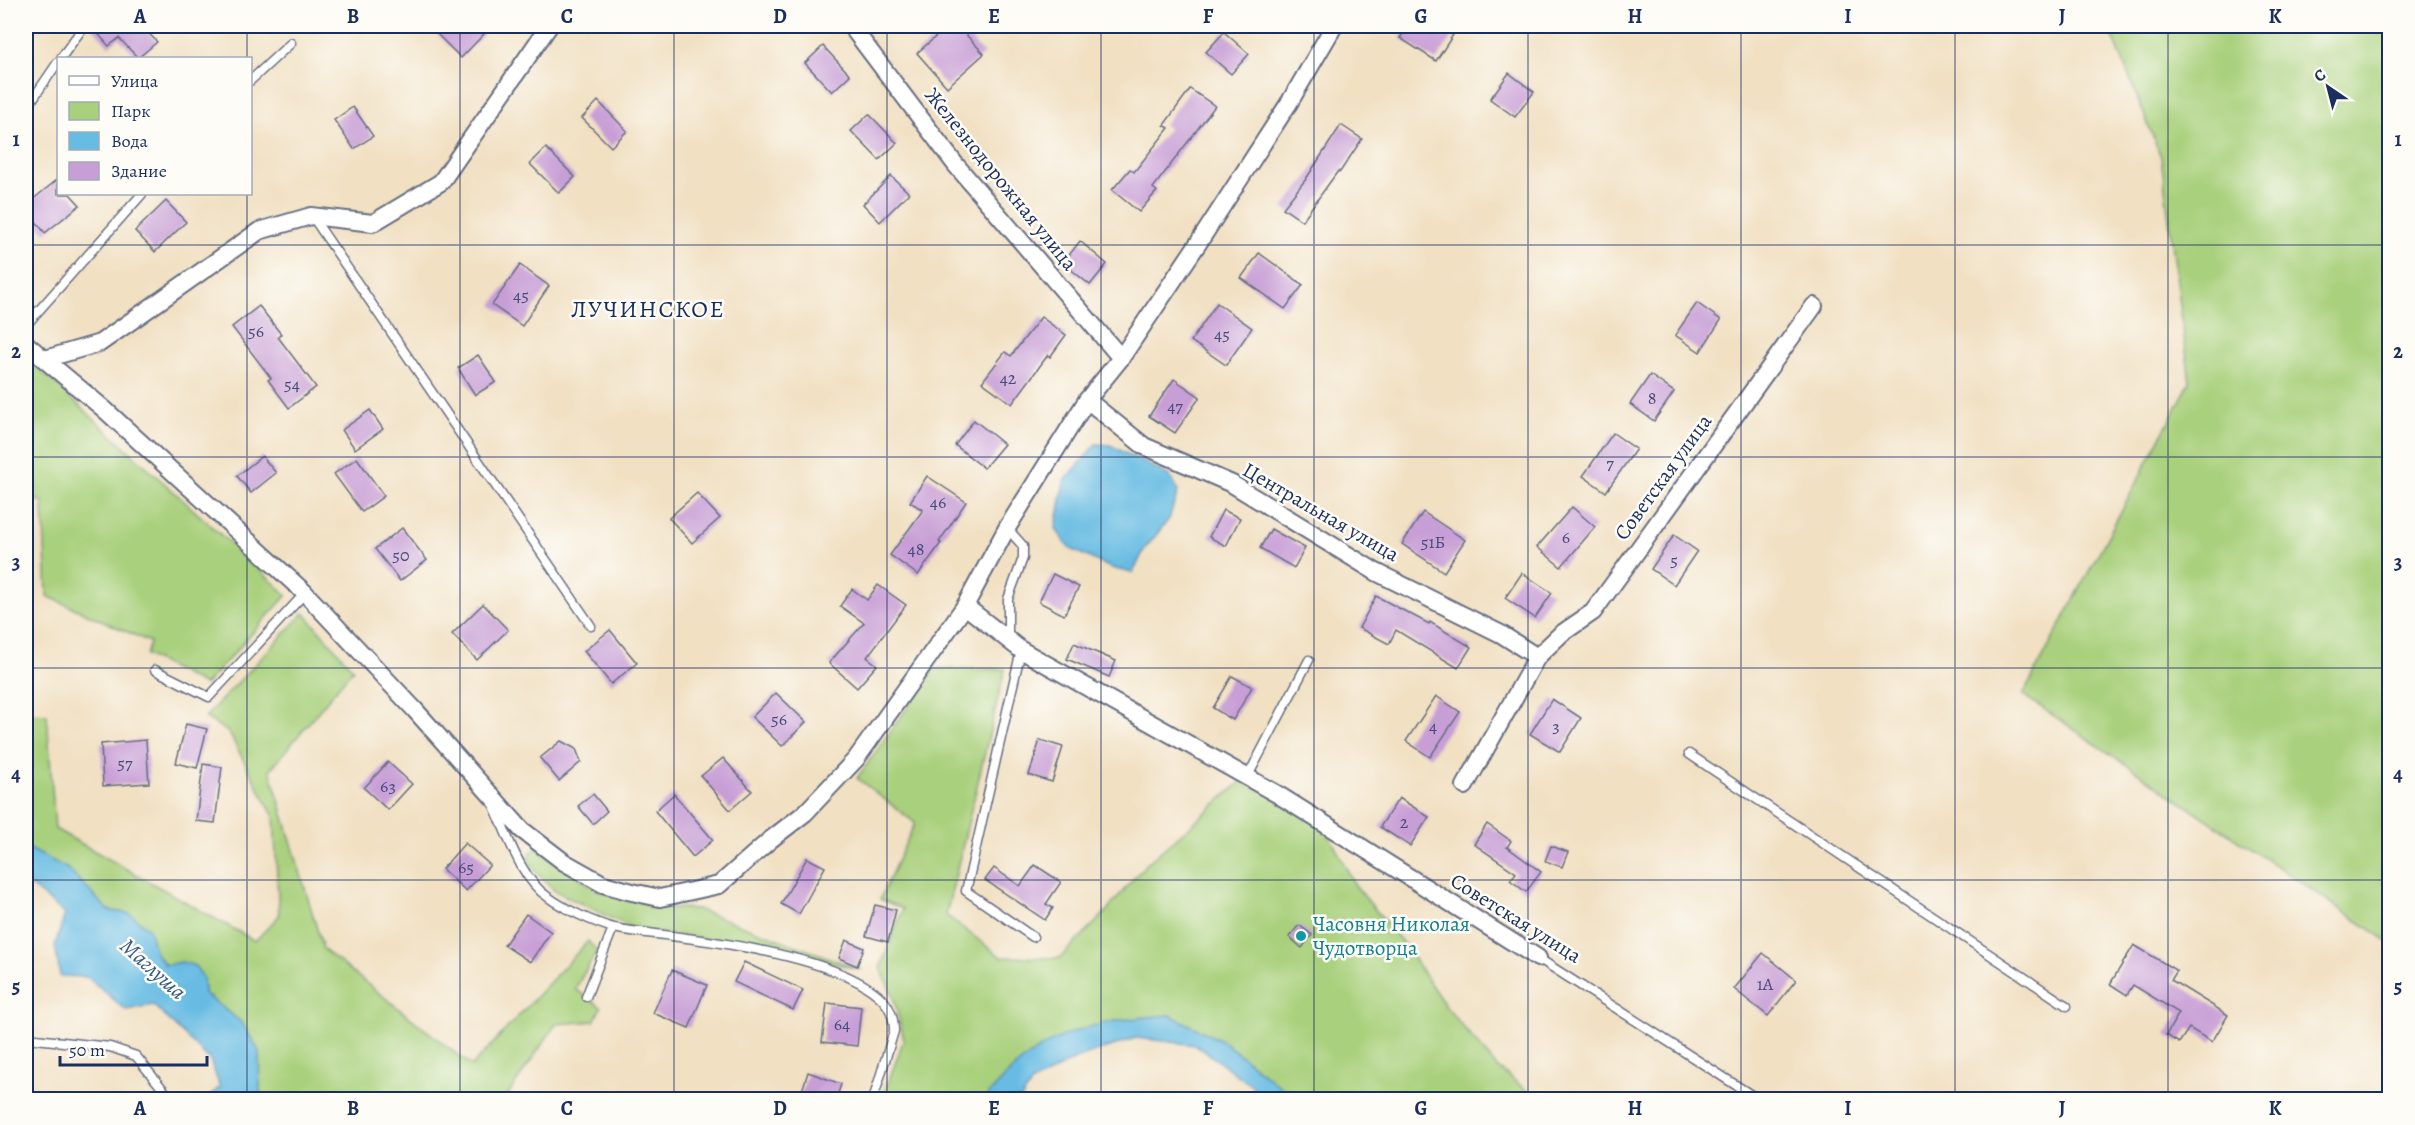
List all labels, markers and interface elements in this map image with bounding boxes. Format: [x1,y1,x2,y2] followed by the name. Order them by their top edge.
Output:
[133,3,147,30] text: A
[347,3,359,30] text: B
[561,3,573,30] text: C
[773,3,787,30] text: D
[988,3,1000,30] text: E
[1203,3,1214,30] text: F
[1414,3,1428,30] text: G
[1628,3,1643,30] text: H
[1844,3,1852,30] text: I
[2059,3,2066,30] text: J
[2268,3,2282,30] text: K
[57,57,252,195] legend
[2298,57,2358,117] north arrow
[2310,64,2330,87] text: С
[111,69,159,93] text: Улица
[918,82,1084,277] street label: Железнодорожная улица
[111,99,151,123] text: Парк
[12,126,20,153] text: 1
[2394,126,2402,153] text: 1
[111,129,149,153] text: Вода
[111,159,167,183] text: Здание
[513,283,529,307] house number: 45
[571,293,725,325] district label: ЛУЧИНСКОЕ
[248,319,264,343] house number: 56
[1214,322,1230,346] house number: 45
[11,338,21,365] text: 2
[2393,338,2403,365] text: 2
[1000,366,1017,390] house number: 42
[284,372,300,396] house number: 54
[1648,386,1656,410] house number: 8
[1167,394,1183,418] house number: 47
[1608,408,1718,546] street label: Советская улица
[1606,451,1614,475] house number: 7
[1238,456,1405,568] street label: Центральная улица
[930,490,946,514] house number: 46
[1562,525,1570,549] house number: 6
[1421,530,1445,554] house number: 51Б
[908,537,924,561] house number: 48
[392,543,410,567] house number: 50
[1670,548,1678,572] house number: 5
[12,549,20,576] text: 3
[2394,549,2402,576] text: 3
[771,707,787,731] house number: 56
[1429,714,1437,738] house number: 4
[1552,714,1560,738] house number: 3
[117,751,133,775] house number: 57
[11,761,21,788] text: 4
[2393,761,2403,788] text: 4
[380,774,396,798] house number: 63
[1400,810,1409,834] house number: 2
[458,855,474,879] house number: 65
[1445,867,1587,970] street label: Советская улица
[1313,910,1470,962] place label: Часовня Николая Чудотворца
[1294,929,1308,943] marker: Часовня Николая Чудотворца
[114,931,192,1007] water label: Маглуша
[1757,972,1774,996] house number: 1А
[12,973,20,1000] text: 5
[2394,973,2402,1000] text: 5
[834,1012,850,1036] house number: 64
[60,1029,207,1067] scale bar
[69,1038,105,1062] text: 50 m
[133,1095,147,1122] text: A
[347,1095,359,1122] text: B
[561,1095,573,1122] text: C
[773,1095,787,1122] text: D
[988,1095,1000,1122] text: E
[1203,1095,1214,1122] text: F
[1414,1095,1428,1122] text: G
[1628,1095,1643,1122] text: H
[1844,1095,1852,1122] text: I
[2059,1095,2066,1122] text: J
[2268,1095,2282,1122] text: K

